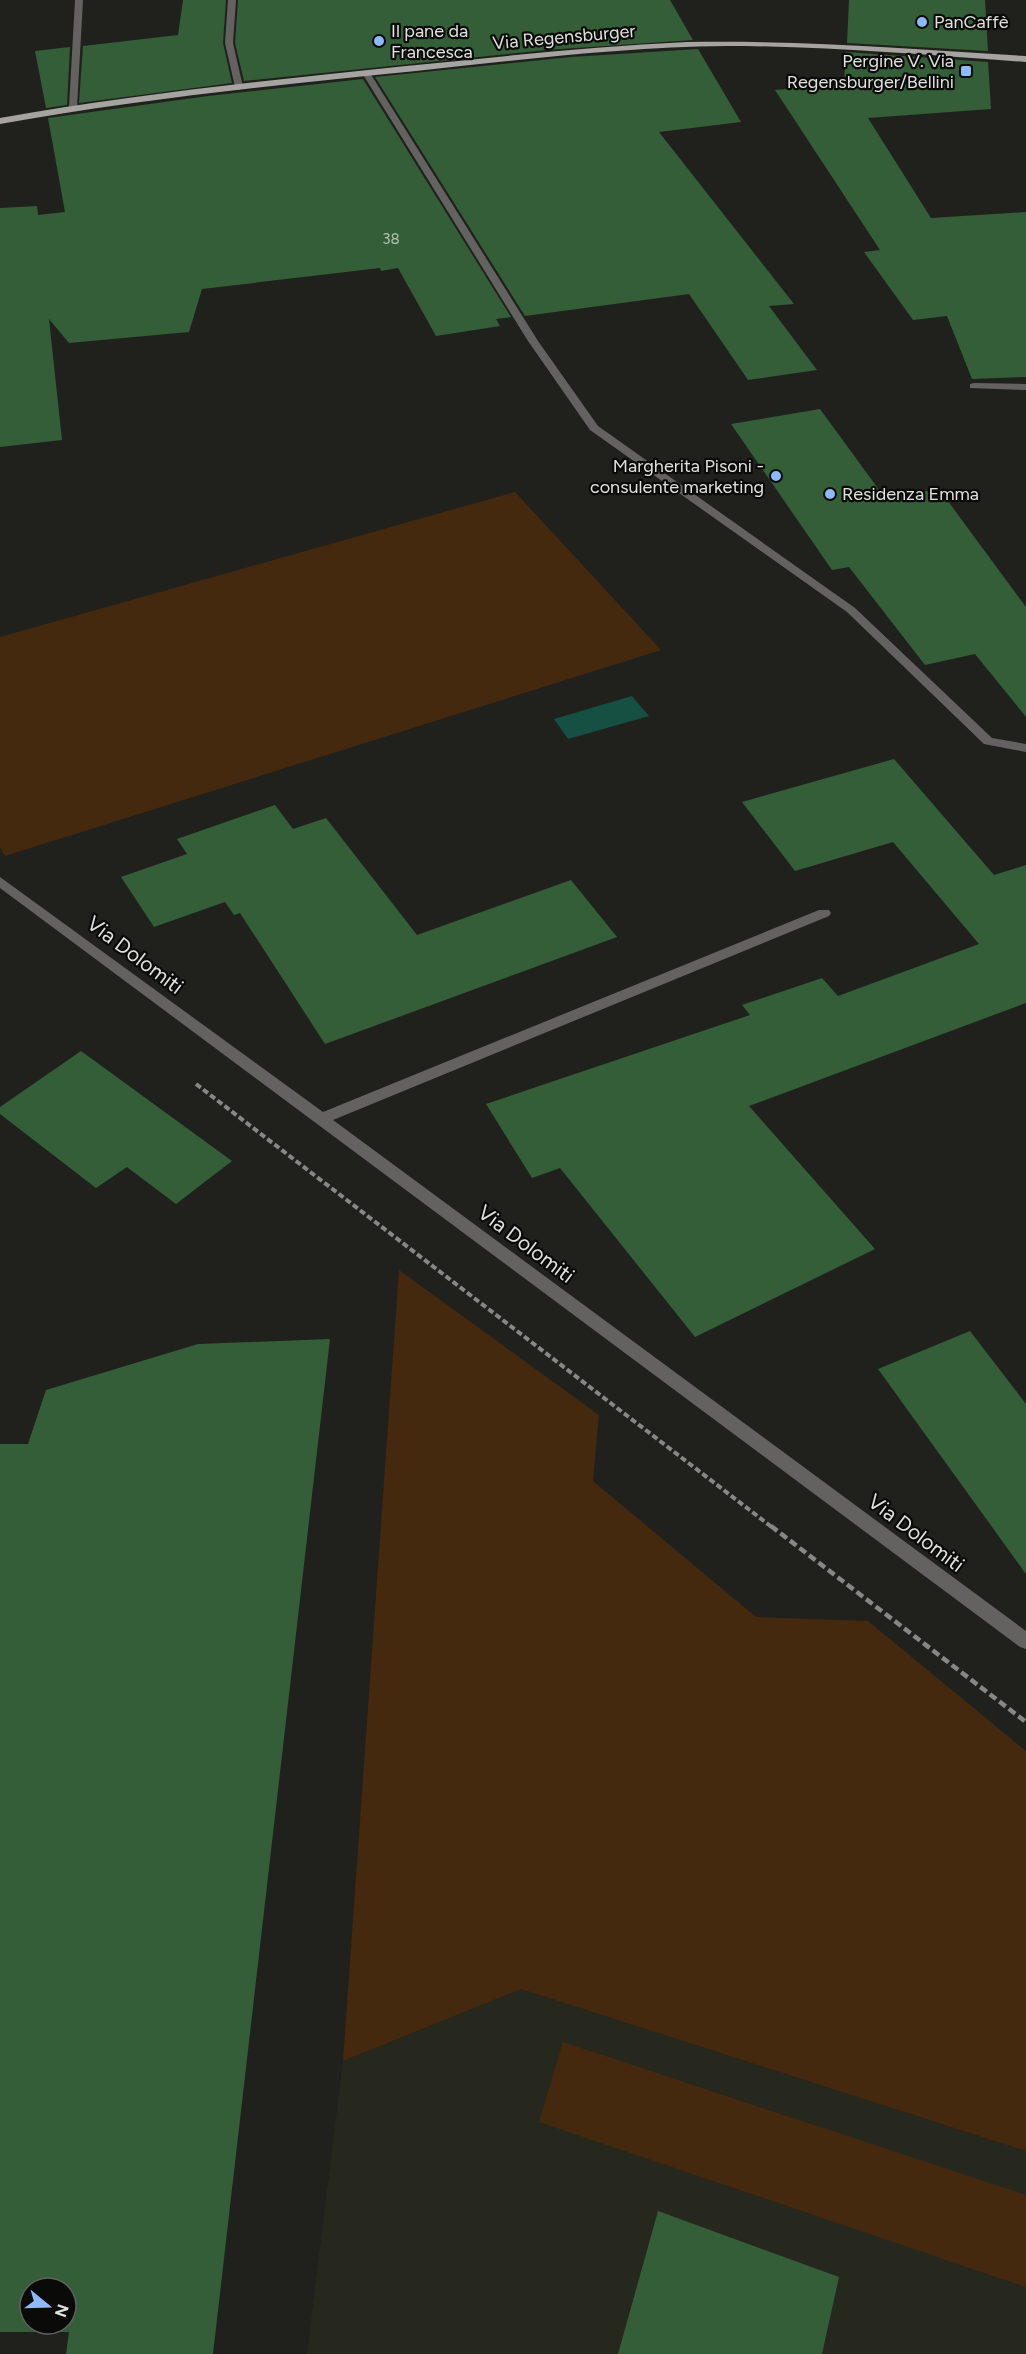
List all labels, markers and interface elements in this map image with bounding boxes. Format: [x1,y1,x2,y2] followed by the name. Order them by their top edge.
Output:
[934,11,1009,33] place label: PanCaffè
[915,15,929,29] marker: PanCaffè
[391,20,473,63] place label: Il pane da Francesca
[492,20,636,54] street label: Via Regensburger
[372,34,386,48] marker: Il pane da Francesca
[787,50,954,93] place label: Pergine V. Via Regensburger/Bellini
[959,64,973,78] marker: Pergine V. Via Regensburger/Bellini
[382,230,400,248] house number: 38
[590,455,764,498] place label: Margherita Pisoni - consulente marketing
[769,469,783,483] marker: Margherita Pisoni - consulente marketing
[842,483,979,505] place label: Residenza Emma
[823,487,837,501] marker: Residenza Emma
[82,910,188,999] street label: Via Dolomiti
[473,1199,579,1288] street label: Via Dolomiti
[863,1488,969,1577] street label: Via Dolomiti
[18,2276,78,2336] north arrow
[51,2302,73,2320] text: N

